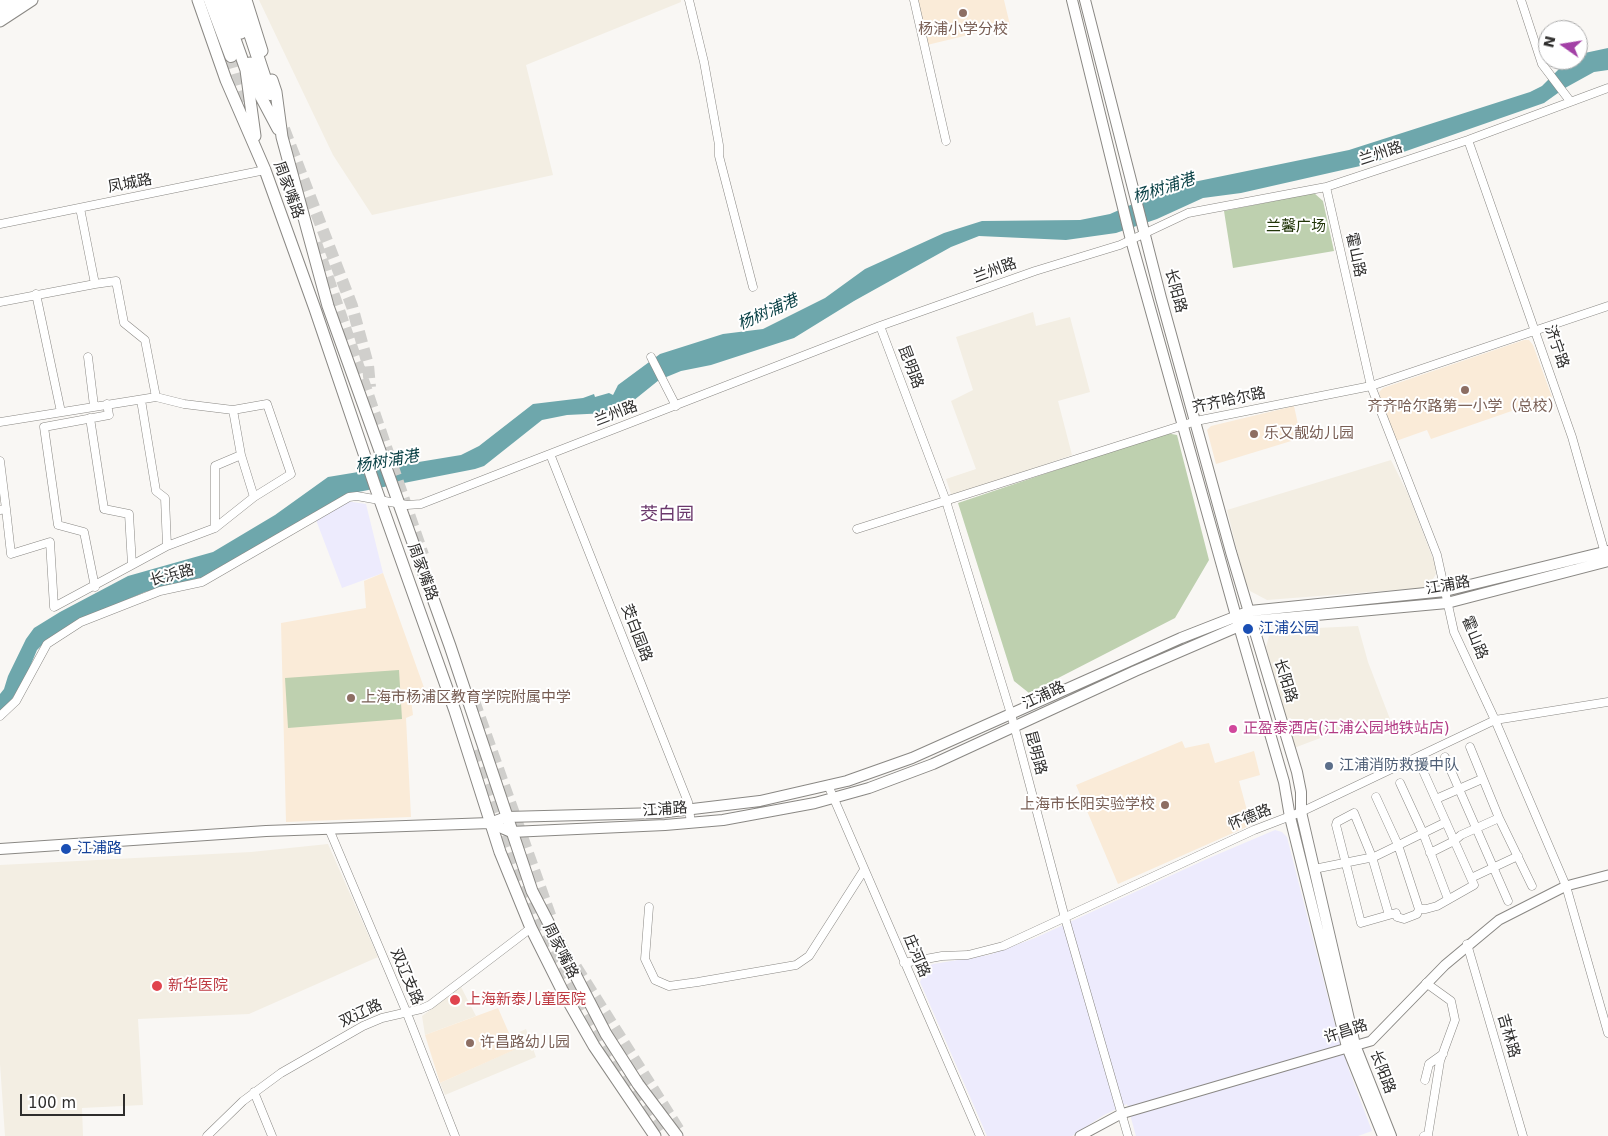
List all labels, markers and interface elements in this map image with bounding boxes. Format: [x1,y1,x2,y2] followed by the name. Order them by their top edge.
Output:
[957,7,969,19] marker: 杨浦小学分校
[1538,20,1588,70] north arrow
[918,21,1008,39] place label: 杨浦小学分校
[1540,34,1558,49] text: N
[1357,138,1405,170] street label: 兰州路
[269,159,307,221] street label: 周家嘴路
[1131,170,1197,208] water label: 杨树浦港
[106,171,154,197] street label: 凤城路
[1266,218,1326,236] park label: 兰馨广场
[1342,231,1368,279] street label: 霍山路
[971,255,1019,287] street label: 兰州路
[1160,267,1190,315] street label: 长阳路
[735,291,801,335] water label: 杨树浦港
[1540,323,1572,371] street label: 济宁路
[894,343,926,391] street label: 昆明路
[1190,384,1268,418] street label: 齐齐哈尔路
[1459,384,1471,396] marker: 齐齐哈尔路第一小学（总校）
[592,398,640,430] street label: 兰州路
[1368,398,1562,416] place label: 齐齐哈尔路第一小学（总校）
[1264,425,1354,443] place label: 乐又靓幼儿园
[1248,428,1260,440] marker: 乐又靓幼儿园
[354,447,420,477] water label: 杨树浦港
[640,504,694,526] district label: 茭白园
[403,541,441,603] street label: 周家嘴路
[148,561,196,591] street label: 长浜路
[1424,573,1472,599] street label: 江浦路
[617,602,655,664] street label: 茭白园路
[1457,614,1491,662] street label: 霍山路
[1259,620,1319,638] place label: 江浦公园
[1241,622,1255,636] marker: 江浦公园
[1270,657,1300,705] street label: 长阳路
[1020,678,1068,714] street label: 江浦路
[361,689,571,707] place label: 上海市杨浦区教育学院附属中学
[345,692,357,704] marker: 上海市杨浦区教育学院附属中学
[1243,720,1450,738] place label: 正盈泰酒店(江浦公园地铁站店)
[1227,723,1239,735] marker: 正盈泰酒店(江浦公园地铁站店)
[1020,729,1050,777] street label: 昆明路
[1339,757,1459,775] place label: 江浦消防救援中队
[1323,760,1335,772] marker: 江浦消防救援中队
[1020,796,1155,814] place label: 上海市长阳实验学校
[642,799,688,821] street label: 江浦路
[1159,799,1171,811] marker: 上海市长阳实验学校
[1226,801,1274,835] street label: 怀德路
[77,840,122,858] place label: 江浦路
[59,842,73,856] marker: 江浦路
[538,920,582,982] street label: 周家嘴路
[899,932,933,980] street label: 庄河路
[386,946,426,1008] street label: 双辽支路
[168,977,228,995] place label: 新华医院
[150,979,164,993] marker: 新华医院
[466,991,586,1009] place label: 上海新泰儿童医院
[448,993,462,1007] marker: 上海新泰儿童医院
[337,996,385,1032] street label: 双辽路
[1493,1012,1523,1060] street label: 吉林路
[1322,1016,1370,1048] street label: 许昌路
[480,1034,570,1052] place label: 许昌路幼儿园
[464,1037,476,1049] marker: 许昌路幼儿园
[1366,1048,1398,1096] street label: 长阳路
[22,1084,128,1116] scale bar
[28,1094,76,1112] text: 100 m

